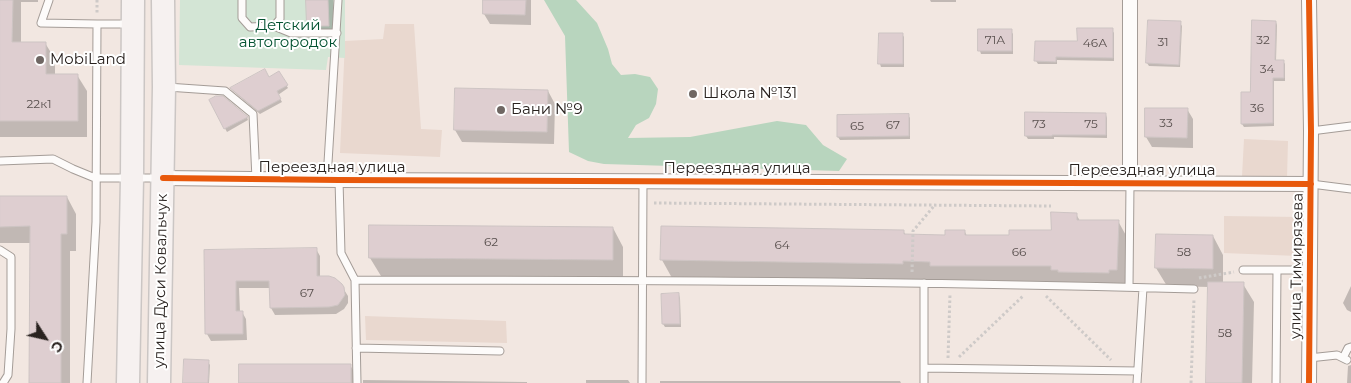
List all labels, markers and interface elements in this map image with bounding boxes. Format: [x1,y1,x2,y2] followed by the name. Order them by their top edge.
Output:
[239,17,337,52] park label: Детский автогородок
[985,33,1005,47] house number: 71А
[1256,33,1270,47] house number: 32
[1157,35,1169,49] house number: 31
[1083,36,1107,50] house number: 46А
[50,51,126,69] place label: MobiLand
[34,54,46,66] marker: MobiLand
[1260,62,1274,76] house number: 34
[703,85,797,103] place label: Школа №131
[687,88,699,100] marker: Школа №131
[27,97,51,111] house number: 22к1
[511,101,583,119] place label: Бани №9
[1250,101,1264,115] house number: 36
[495,104,507,116] marker: Бани №9
[1159,116,1173,130] house number: 33
[1032,117,1046,131] house number: 73
[1084,117,1098,131] house number: 75
[886,118,900,132] house number: 67
[850,119,864,133] house number: 65
[259,159,405,177] street label: Переездная улица
[664,160,810,178] street label: Переездная улица
[1069,162,1215,180] street label: Переездная улица
[1287,193,1307,339] street label: улица Тимирязева
[150,194,172,368] street label: улица Дуси Ковальчук
[484,235,498,249] house number: 62
[774,238,790,252] house number: 64
[1012,245,1026,259] house number: 66
[1177,245,1191,259] house number: 58
[300,286,314,300] house number: 67
[20,313,70,363] north arrow
[1218,326,1232,340] house number: 58
[47,337,68,356] text: С

